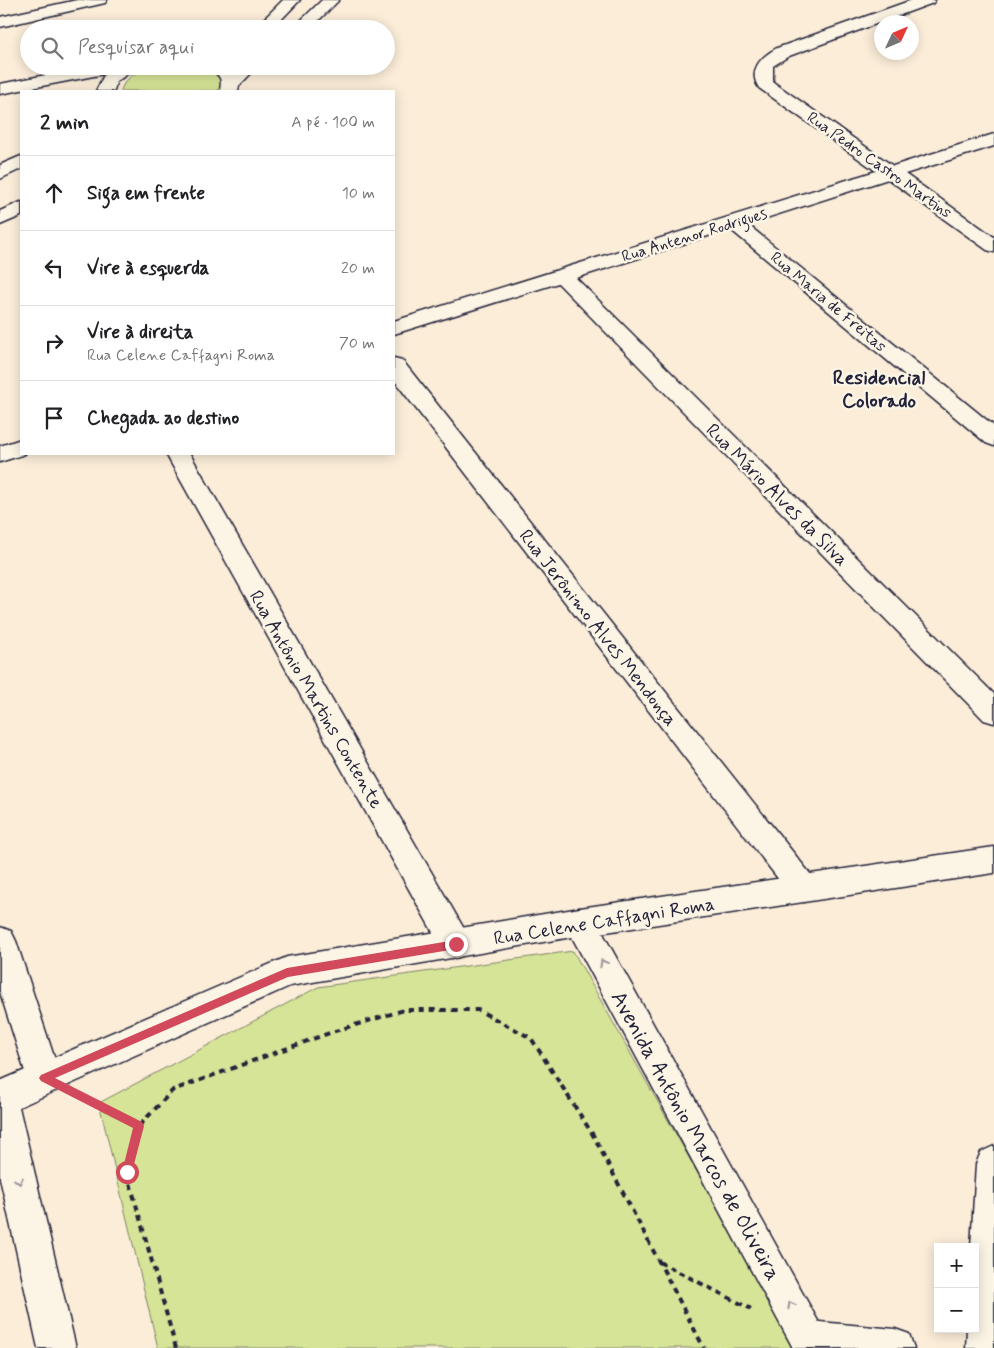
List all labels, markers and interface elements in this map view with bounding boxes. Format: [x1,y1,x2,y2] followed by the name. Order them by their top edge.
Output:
[874,15,919,60] north arrow
[20,20,395,75] search box
[38,34,66,62] icon: search
[78,35,194,60] text: Pesquisar aqui
[802,107,956,223] street label: Rua Pedro Castro Martins
[40,109,89,137] text: 2 min
[291,112,375,133] text: A pé · 100 m
[40,179,68,207] icon: ahead
[87,181,205,206] text: Siga em frente
[342,183,375,204] text: 10 m
[619,203,770,268] street label: Rua Antenor Rodrigues
[766,247,891,357] street label: Rua Maria de Freitas
[40,254,68,282] icon: left
[87,256,209,281] text: Vire à esquerda
[341,258,375,279] text: 20 m
[87,320,193,345] text: Vire à direita
[40,329,68,357] icon: right
[339,333,375,354] text: 70 m
[87,345,275,366] text: Rua Celene Caffagni Roma
[833,365,925,415] district label: Residencial Colorado
[40,404,68,432] icon: arrive
[87,406,239,431] text: Chegada ao destino
[700,418,854,572] street label: Rua Mário Alves da Silva
[513,524,683,732] street label: Rua Jerônimo Alves Mendonça
[243,586,389,814] street label: Rua Antônio Martins Contente
[492,892,717,952] street label: Rua Celene Caffagni Roma
[445,933,468,956] route end
[599,960,609,969] one-way arrow
[604,986,787,1286] street label: Avenida Antônio Marcos de Oliveira
[116,1161,139,1184] route start
[13,1176,24,1185] one-way arrow
[934,1243,979,1333] map controls
[934,1243,979,1288] button: +
[934,1288,979,1333] button: −
[787,1302,797,1311] one-way arrow

